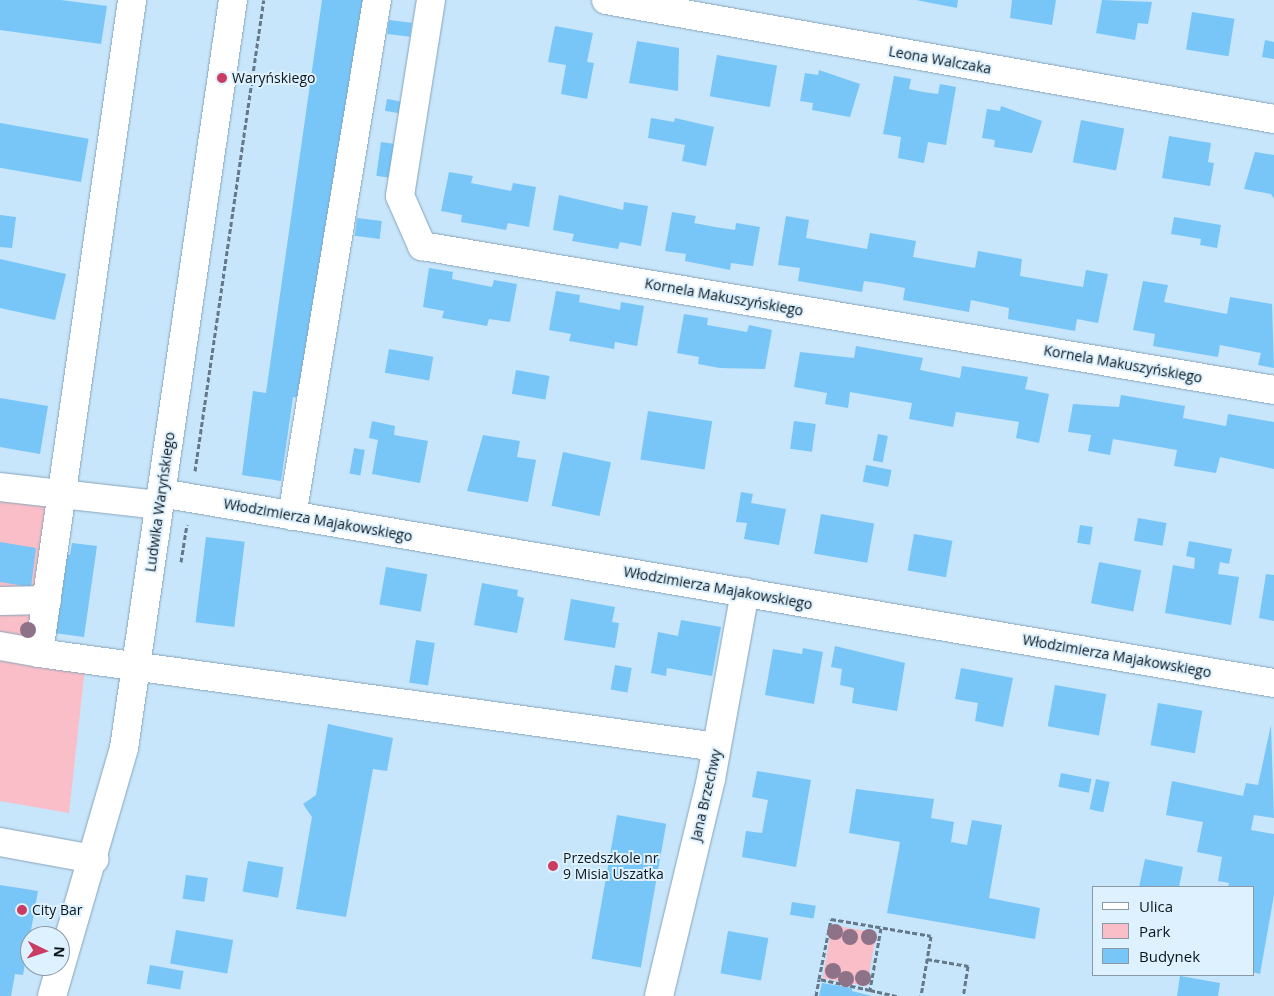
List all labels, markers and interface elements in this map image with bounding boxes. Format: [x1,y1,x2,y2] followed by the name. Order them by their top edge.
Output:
[887,43,993,77] street label: Leona Walczaka
[232,70,315,86] place label: Waryńskiego
[216,72,228,84] marker: Waryńskiego
[643,275,805,319] street label: Kornela Makuszyńskiego
[1042,342,1204,386] street label: Kornela Makuszyńskiego
[142,431,178,573] street label: Ludwika Waryńskiego
[222,495,414,545] street label: Włodzimierza Majakowskiego
[622,563,814,613] street label: Włodzimierza Majakowskiego
[1021,631,1213,681] street label: Włodzimierza Majakowskiego
[687,747,725,843] street label: Jana Brzechwy
[563,850,664,882] place label: Przedszkole nr 9 Misia Uszatka
[547,860,559,872] marker: Przedszkole nr 9 Misia Uszatka
[1092,886,1254,976] legend
[1139,896,1173,916] text: Ulica
[32,902,83,918] place label: City Bar
[16,904,28,916] marker: City Bar
[1139,921,1170,941] text: Park
[20,926,70,976] north arrow
[50,946,69,958] text: N
[1139,946,1200,966] text: Budynek

